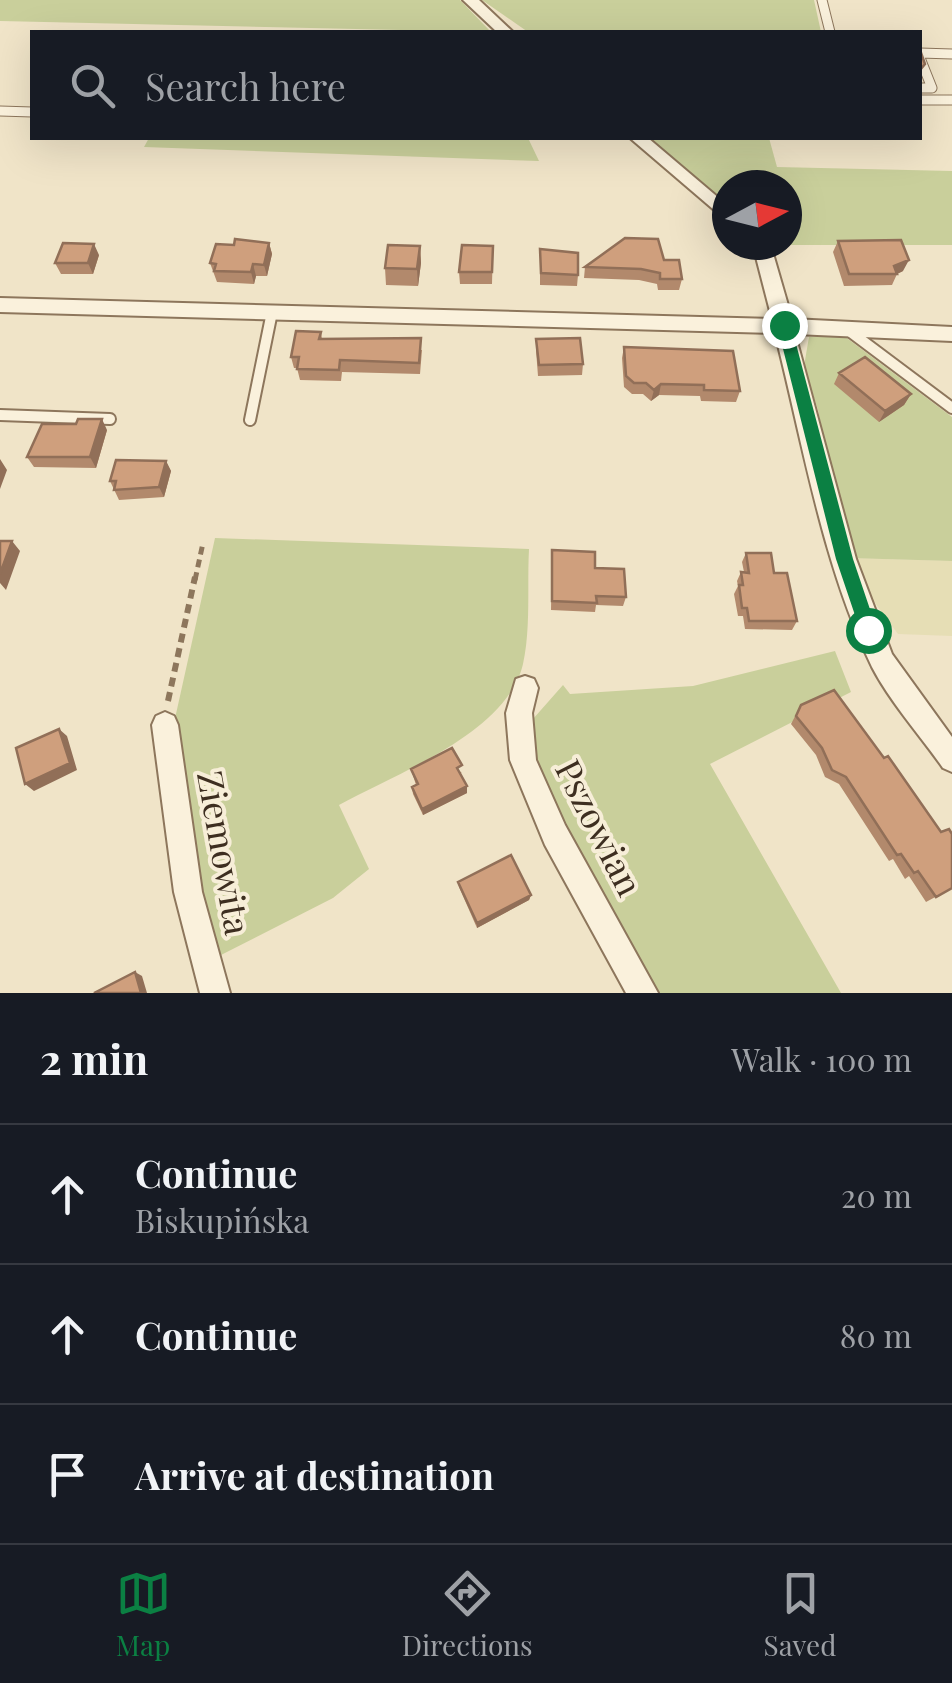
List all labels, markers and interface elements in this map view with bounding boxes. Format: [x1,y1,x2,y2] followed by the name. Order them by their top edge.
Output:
[30,30,922,140] search box
[65,58,120,113] icon: search
[145,60,346,111] text: Search here
[712,170,802,260] north arrow
[762,303,808,349] route end
[846,608,892,654] route start
[546,751,655,903] street label: Pszowian
[188,767,263,939] street label: Ziemowita
[40,1030,148,1086] text: 2 min
[731,1037,912,1080] text: Walk · 100 m
[135,1147,297,1198] text: Continue
[40,1167,95,1222] icon: ahead
[841,1173,912,1216] text: 20 m
[135,1198,309,1241] text: Biskupińska
[40,1307,95,1362] icon: ahead
[135,1309,297,1360] text: Continue
[840,1313,912,1356] text: 80 m
[40,1447,95,1502] icon: arrive
[135,1449,494,1500] text: Arrive at destination
[116,1566,171,1663] tab: Map
[402,1566,532,1663] tab: Directions
[764,1566,836,1663] tab: Saved

